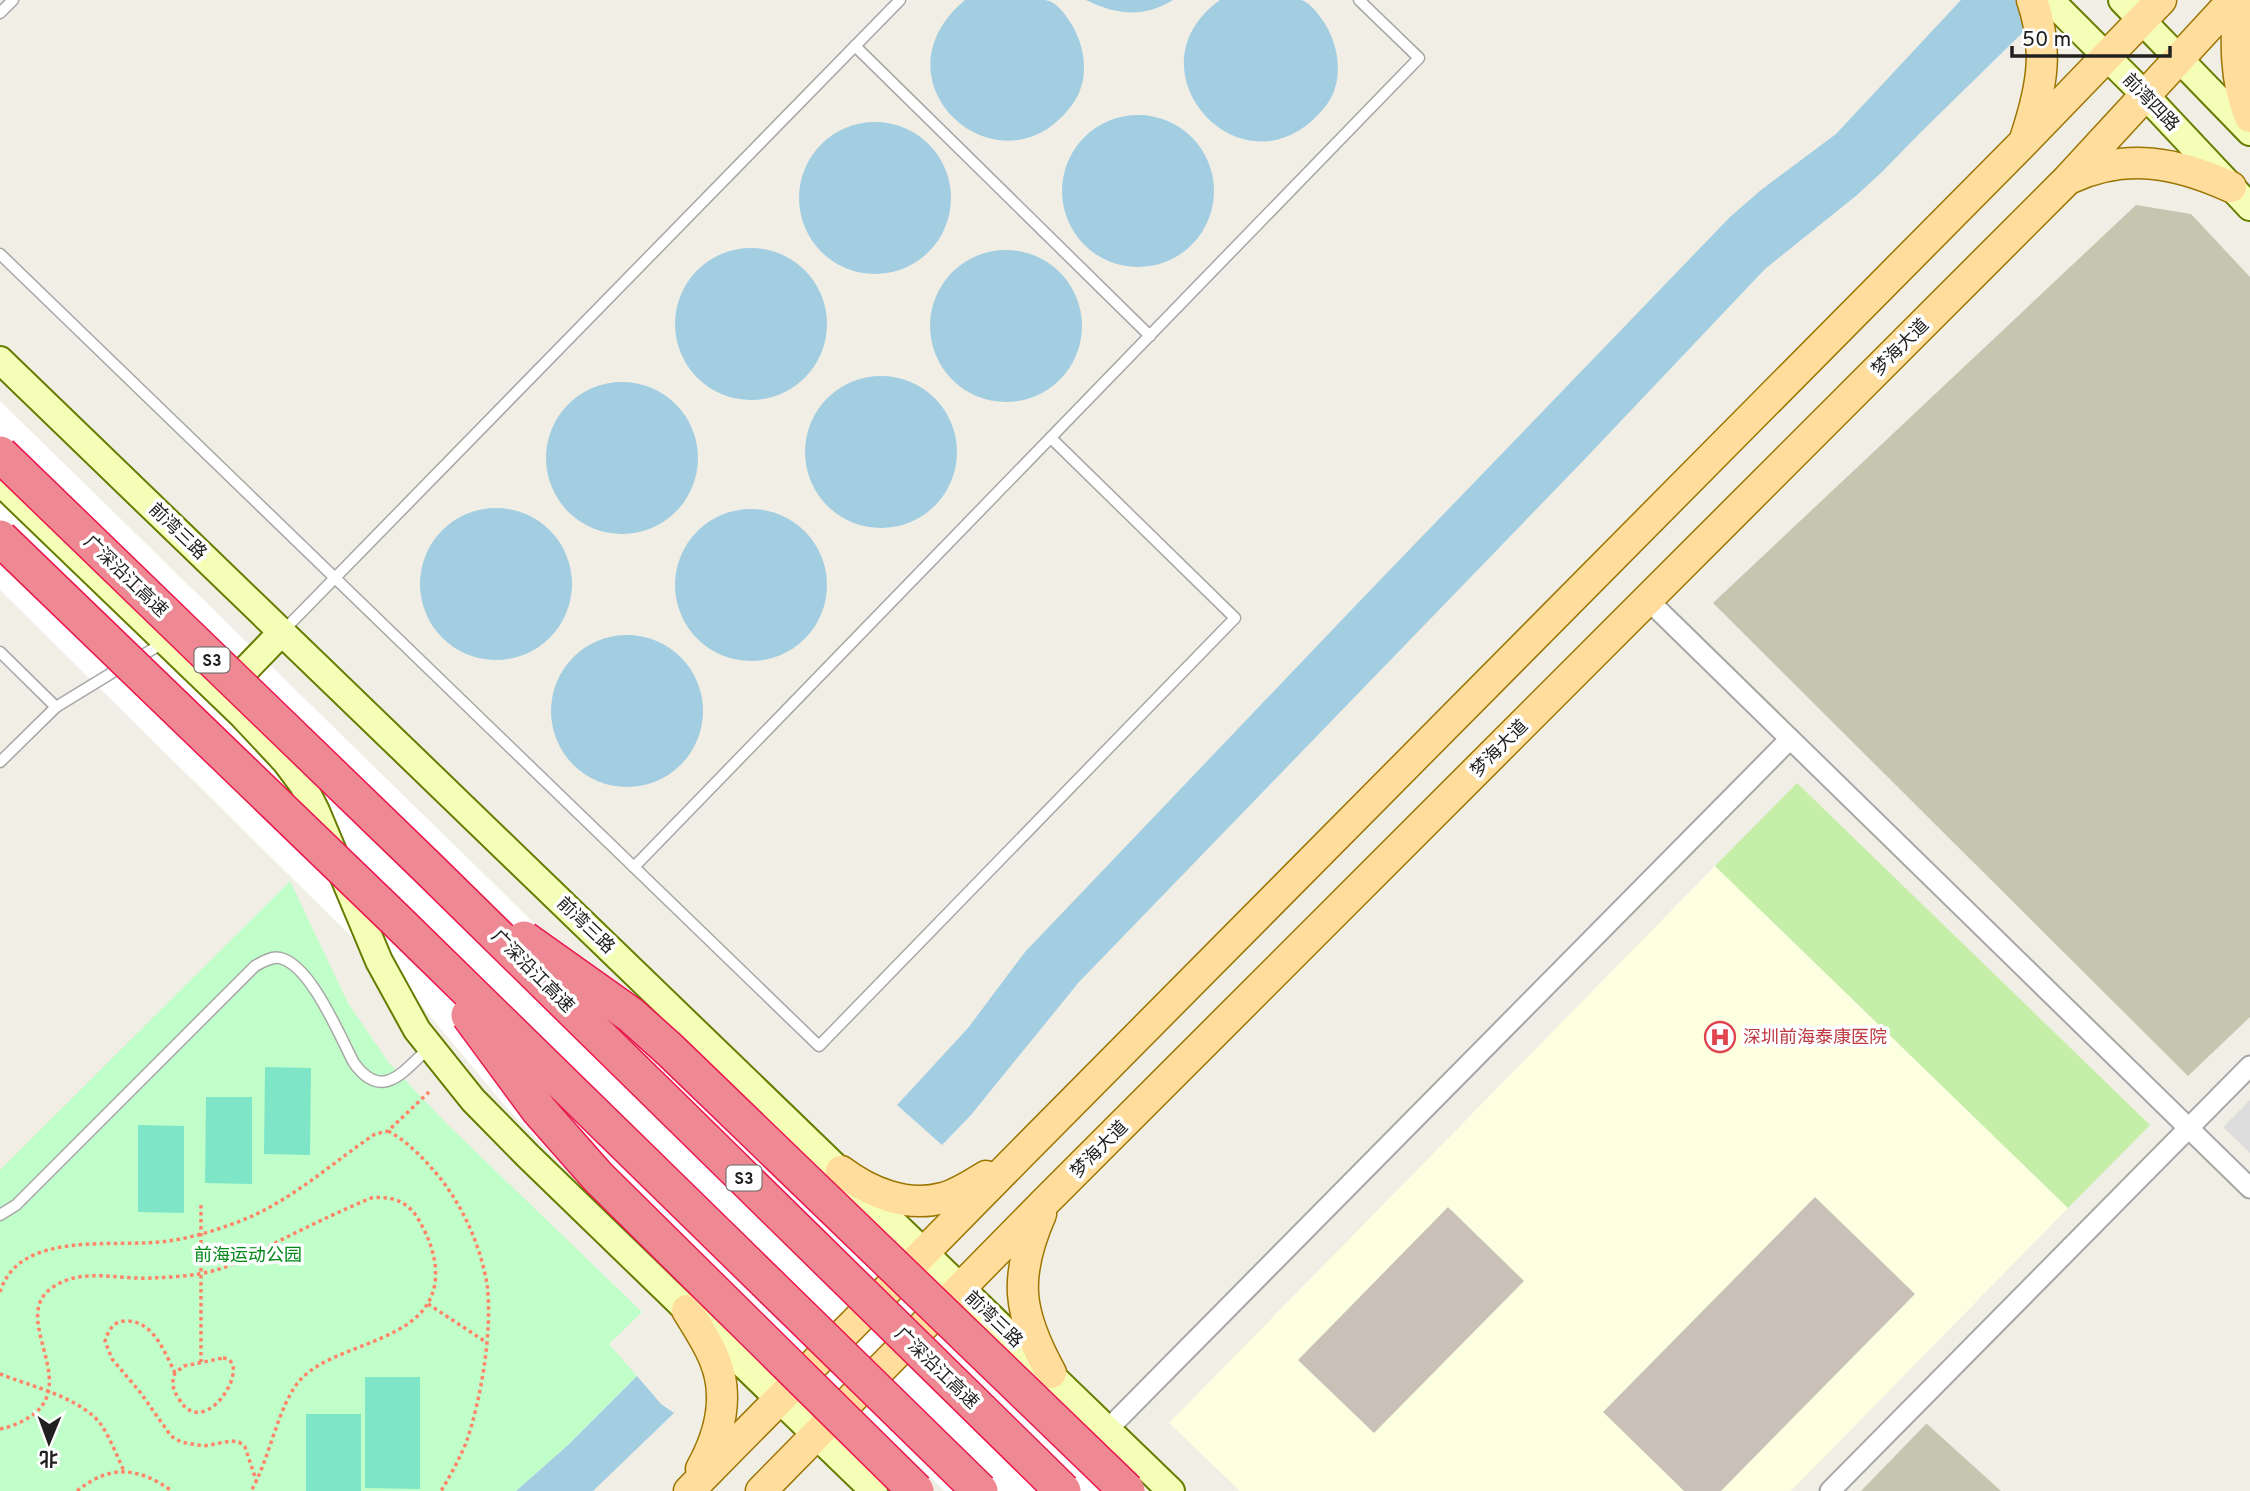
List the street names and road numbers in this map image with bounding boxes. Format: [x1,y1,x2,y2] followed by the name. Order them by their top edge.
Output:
[2117,69,2183,137] street label: 前湾四路
[1867,314,1935,382] street label: 梦海大道
[143,499,211,565] street label: 前湾三路
[78,531,172,623] street label: 广深沿江高速
[194,648,230,673] road number: S3
[1466,715,1534,783] street label: 梦海大道
[551,893,619,959] street label: 前湾三路
[486,926,578,1018] street label: 广深沿江高速
[1066,1116,1134,1184] street label: 梦海大道
[726,1166,762,1190] road number: S3
[959,1287,1027,1353] street label: 前湾三路
[889,1323,983,1415] street label: 广深沿江高速

